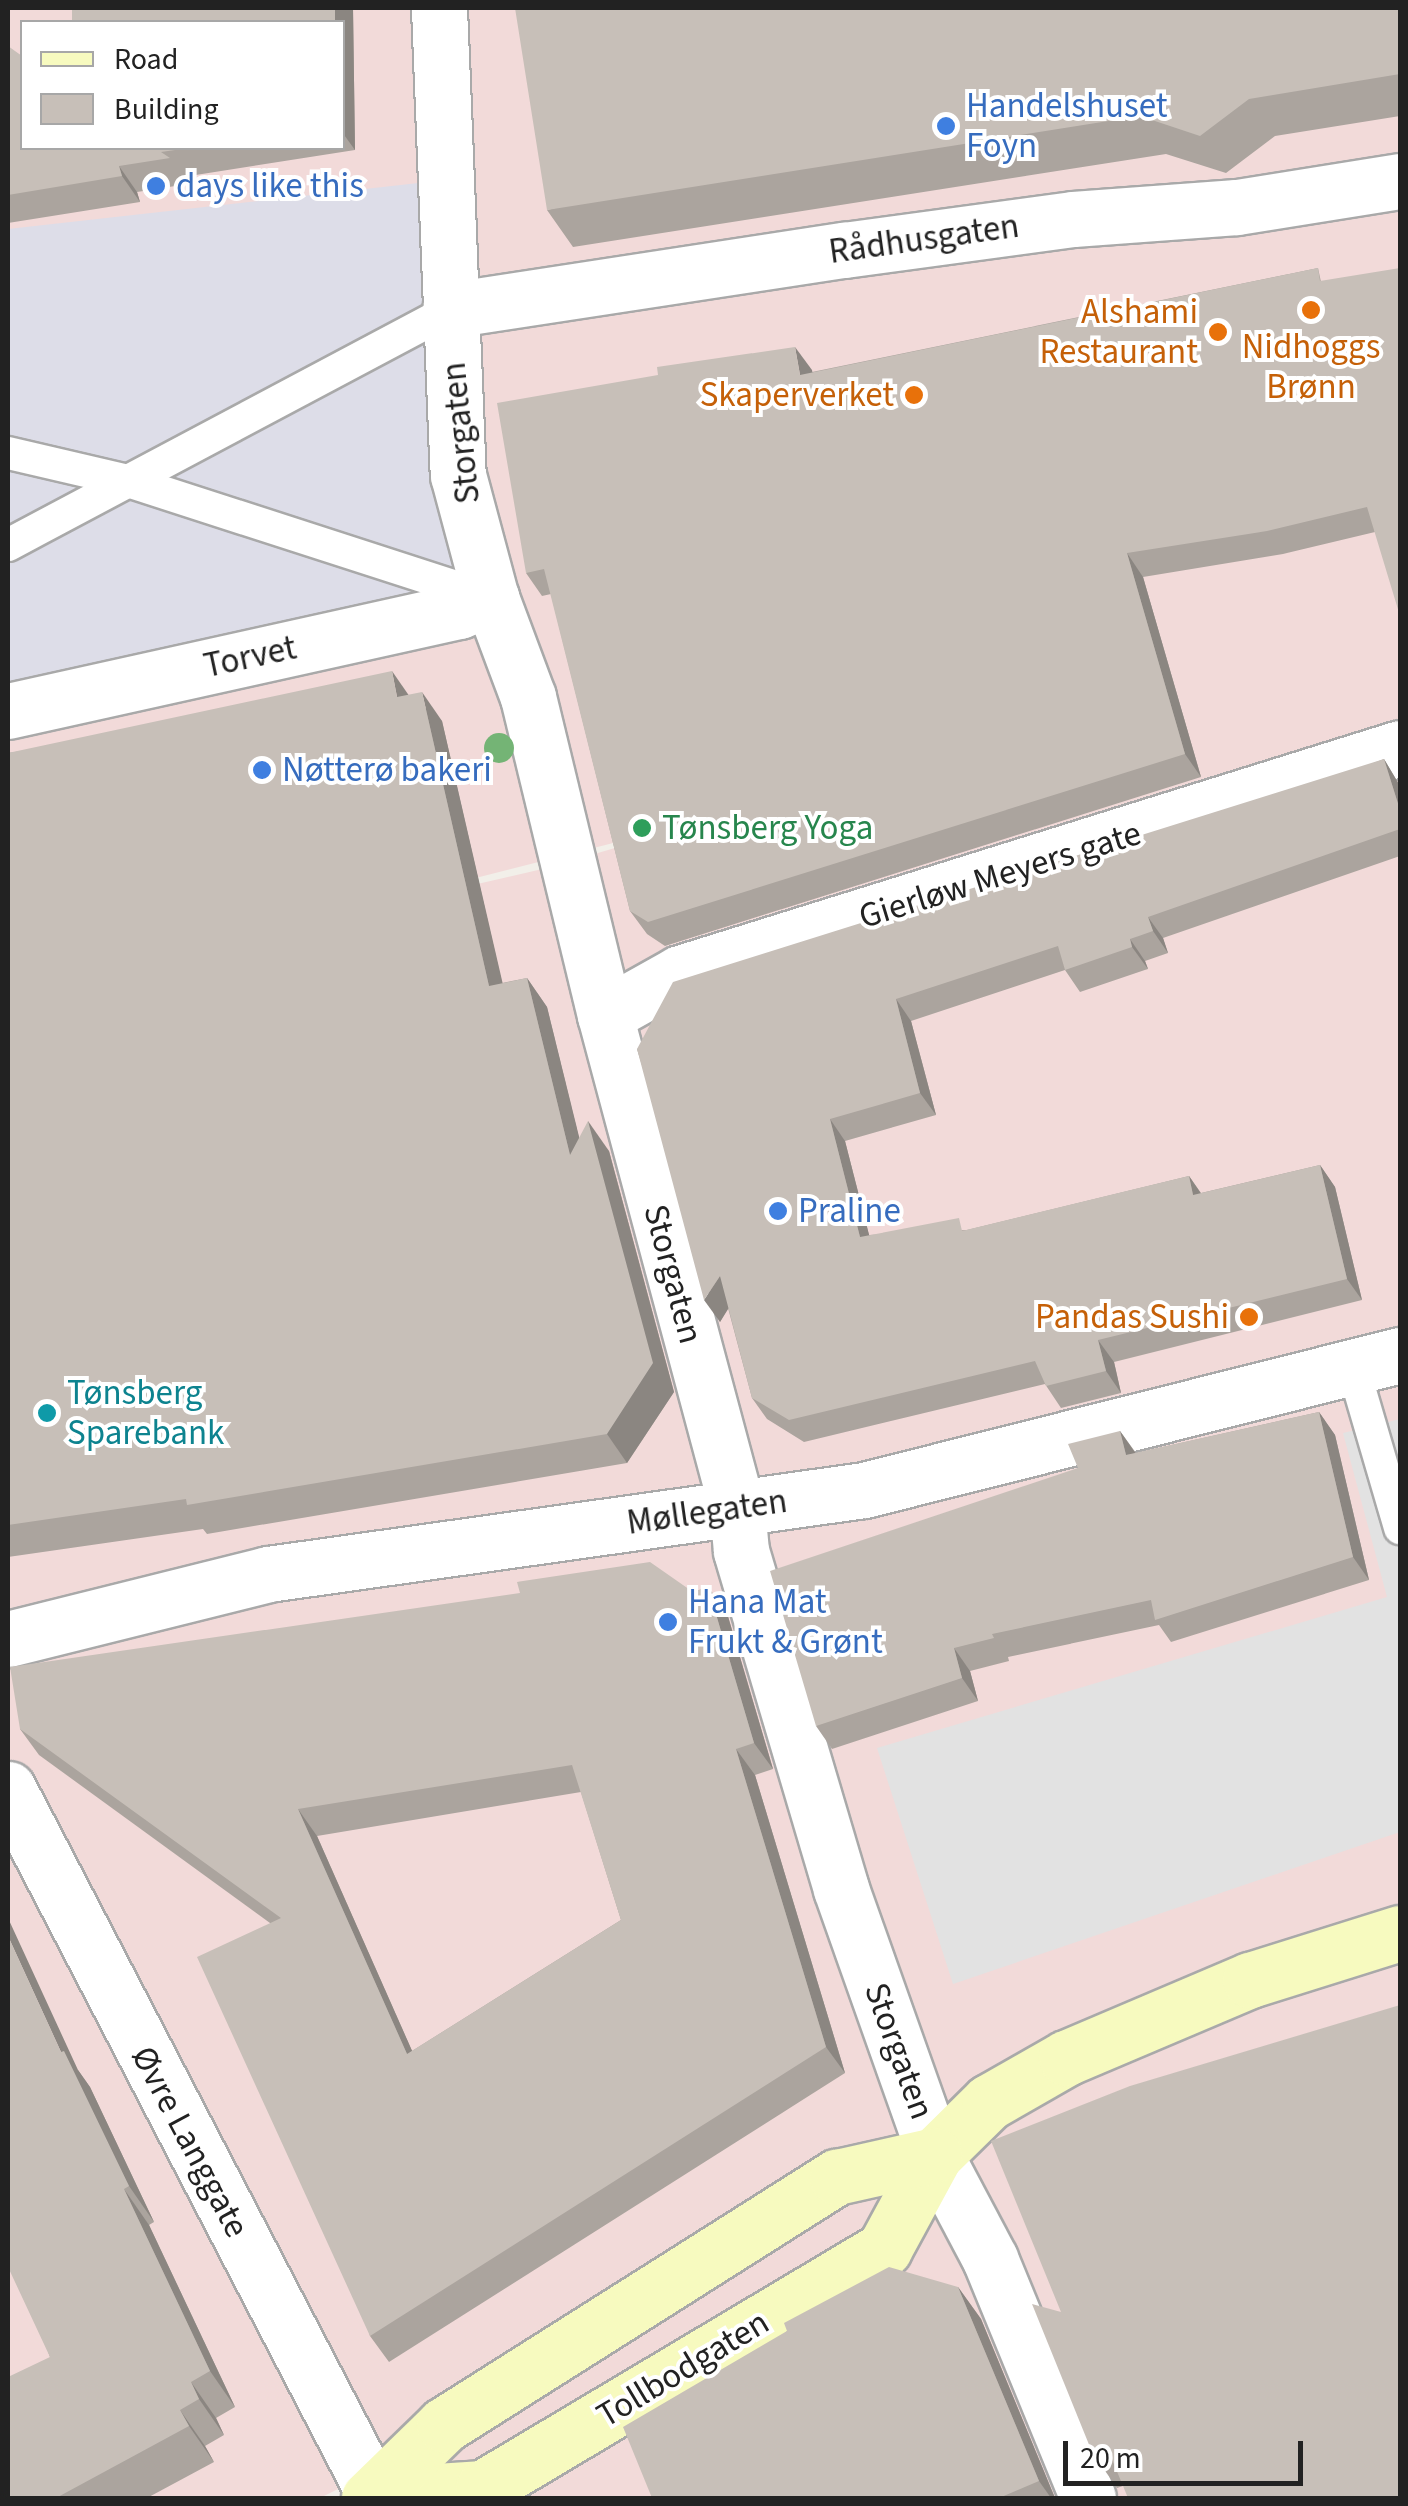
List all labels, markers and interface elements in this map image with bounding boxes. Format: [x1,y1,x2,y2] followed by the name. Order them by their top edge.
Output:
[20,20,345,150] legend
[114,38,178,81] text: Road
[966,85,1168,167] place label: Handelshuset Foyn
[114,88,219,131] text: Building
[935,115,957,137] marker: Handelshuset Foyn
[176,165,364,207] place label: days like this
[145,175,167,197] marker: days like this
[826,205,1022,273] street label: Rådhusgaten
[1039,291,1198,373] place label: Alshami Restaurant
[1300,299,1322,321] marker: Nidhoggs Brønn
[1207,321,1229,343] marker: Alshami Restaurant
[1242,326,1380,408] place label: Nidhoggs Brønn
[433,360,489,506] street label: Storgaten
[700,374,894,416] place label: Skaperverket
[903,384,925,406] marker: Skaperverket
[200,627,300,687] street label: Torvet
[282,749,492,791] place label: Nøtterø bakeri
[251,759,273,781] marker: Nøtterø bakeri
[662,807,873,849] place label: Tønsberg Yoga
[854,812,1146,938] street label: Gierløw Meyers gate
[631,817,653,839] marker: Tønsberg Yoga
[798,1190,901,1232] place label: Praline
[634,1200,712,1348] street label: Storgaten
[767,1200,789,1222] marker: Praline
[1035,1296,1229,1338] place label: Pandas Sushi
[1238,1306,1260,1328] marker: Pandas Sushi
[67,1372,224,1454] place label: Tønsberg Sparebank
[36,1402,58,1424] marker: Tønsberg Sparebank
[624,1480,790,1544] street label: Møllegaten
[688,1581,883,1663] place label: Hana Mat Frukt & Grønt
[657,1611,679,1633] marker: Hana Mat Frukt & Grønt
[855,1977,943,2125] street label: Storgaten
[122,2039,258,2245] street label: Øvre Langgate
[589,2301,777,2437] street label: Tollbodgaten
[1068,2421,1308,2483] scale bar
[1080,2437,1141,2480] text: 20 m

